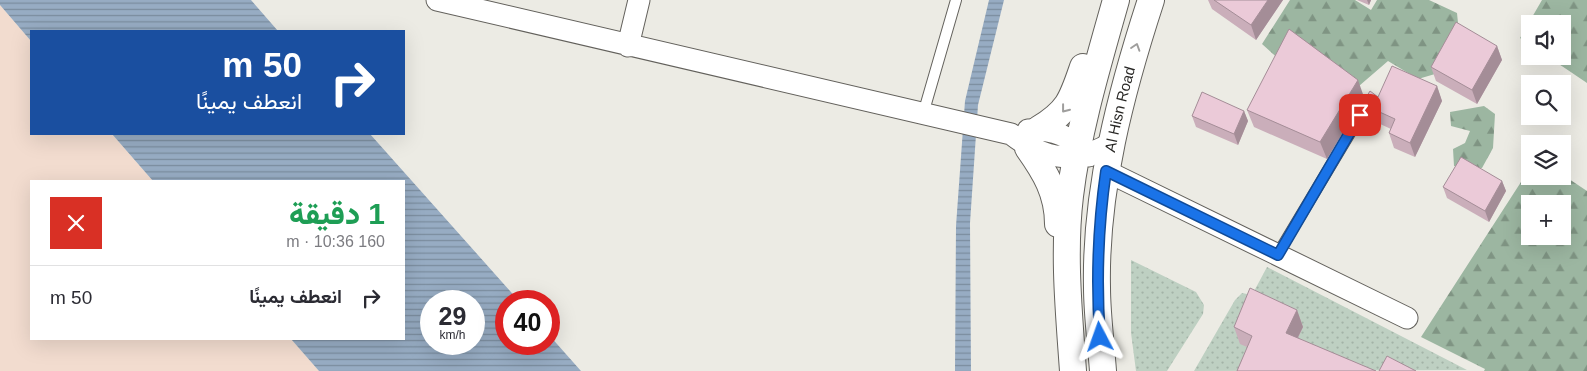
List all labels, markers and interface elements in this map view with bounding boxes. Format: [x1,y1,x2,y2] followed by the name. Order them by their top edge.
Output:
[1521,15,1571,245] map controls
[1521,15,1571,65] button: sound
[1130,43,1140,51] one-way arrow
[222,45,302,84] text: 50 m
[320,50,385,115] icon: right
[1101,64,1138,153] street label: Al Hisn Road
[1521,75,1571,125] button: search
[196,89,302,114] text: انعطف يمينًا
[1339,94,1381,136] pin
[1346,101,1374,129] icon: arrive
[1062,103,1071,112] one-way arrow
[1521,135,1571,185] button: layers
[1521,195,1571,245] button: +
[50,197,102,249] button: close
[289,197,385,230] text: 1 دقيقة
[286,233,385,250] text: 160 m · 10:36
[357,284,385,312] icon: right
[249,286,342,307] text: انعطف يمينًا
[50,287,92,308] text: 50 m
[495,290,560,355] speed limit sign: 40
[439,302,466,330] text: 29
[1073,310,1125,362] position arrow
[439,328,466,342] text: km/h

